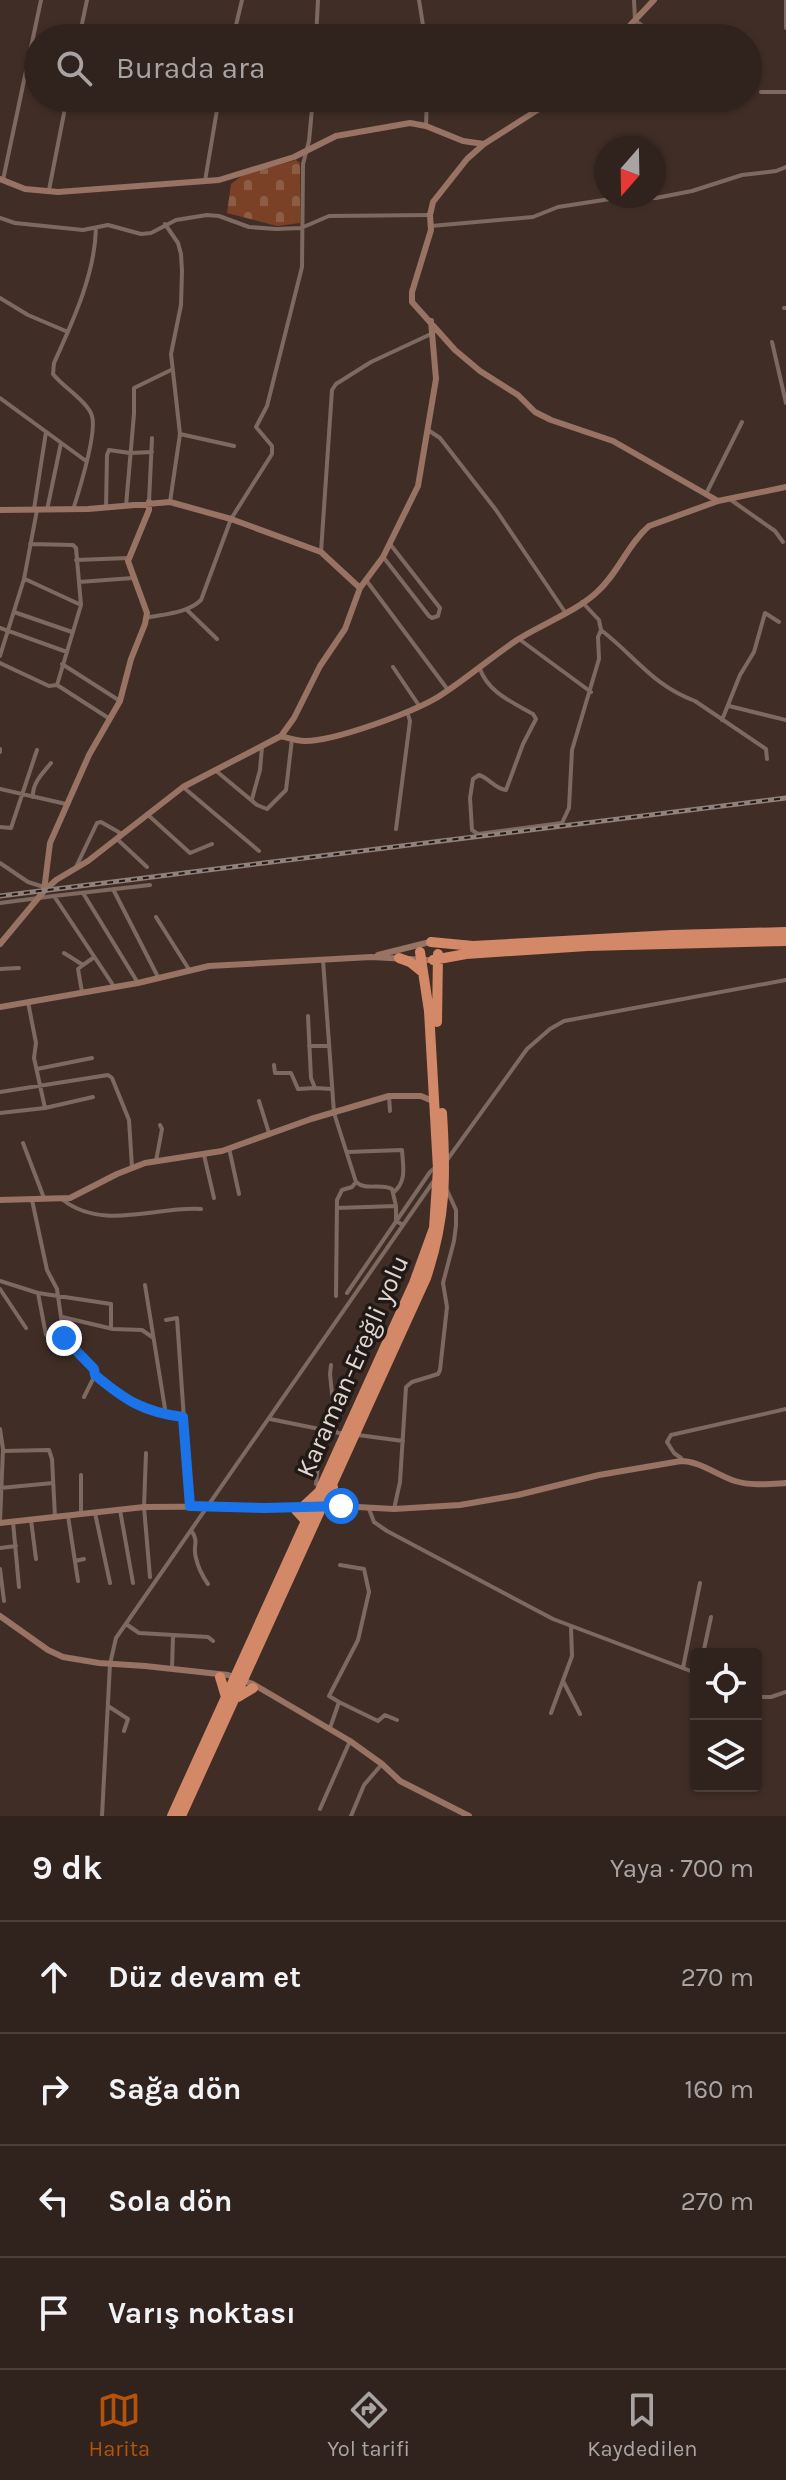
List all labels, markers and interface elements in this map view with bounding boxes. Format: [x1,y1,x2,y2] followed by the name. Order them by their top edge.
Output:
[24,24,762,112] search box
[52,46,96,90] icon: search
[116,50,265,86] text: Burada ara
[594,136,666,208] north arrow
[290,1250,415,1482] street label: Karaman-Ereğli yolu
[46,1320,82,1356] route end
[323,1488,359,1524] route start
[690,1648,762,1792] map controls
[690,1648,762,1720] button: locate
[690,1720,762,1792] button: layers
[32,1848,102,1888] text: 9 dk
[610,1853,754,1884] text: Yaya · 700 m
[32,1955,76,1999] icon: ahead
[108,1959,301,1995] text: Düz devam et
[681,1962,754,1993] text: 270 m
[32,2067,76,2111] icon: right
[108,2071,241,2107] text: Sağa dön
[685,2074,754,2105] text: 160 m
[32,2179,76,2223] icon: left
[108,2183,232,2219] text: Sola dön
[681,2186,754,2217] text: 270 m
[32,2291,76,2335] icon: arrive
[108,2295,296,2331] text: Varış noktası
[88,2388,150,2462] tab: Harita
[327,2388,410,2462] tab: Yol tarifi
[587,2388,698,2462] tab: Kaydedilen

